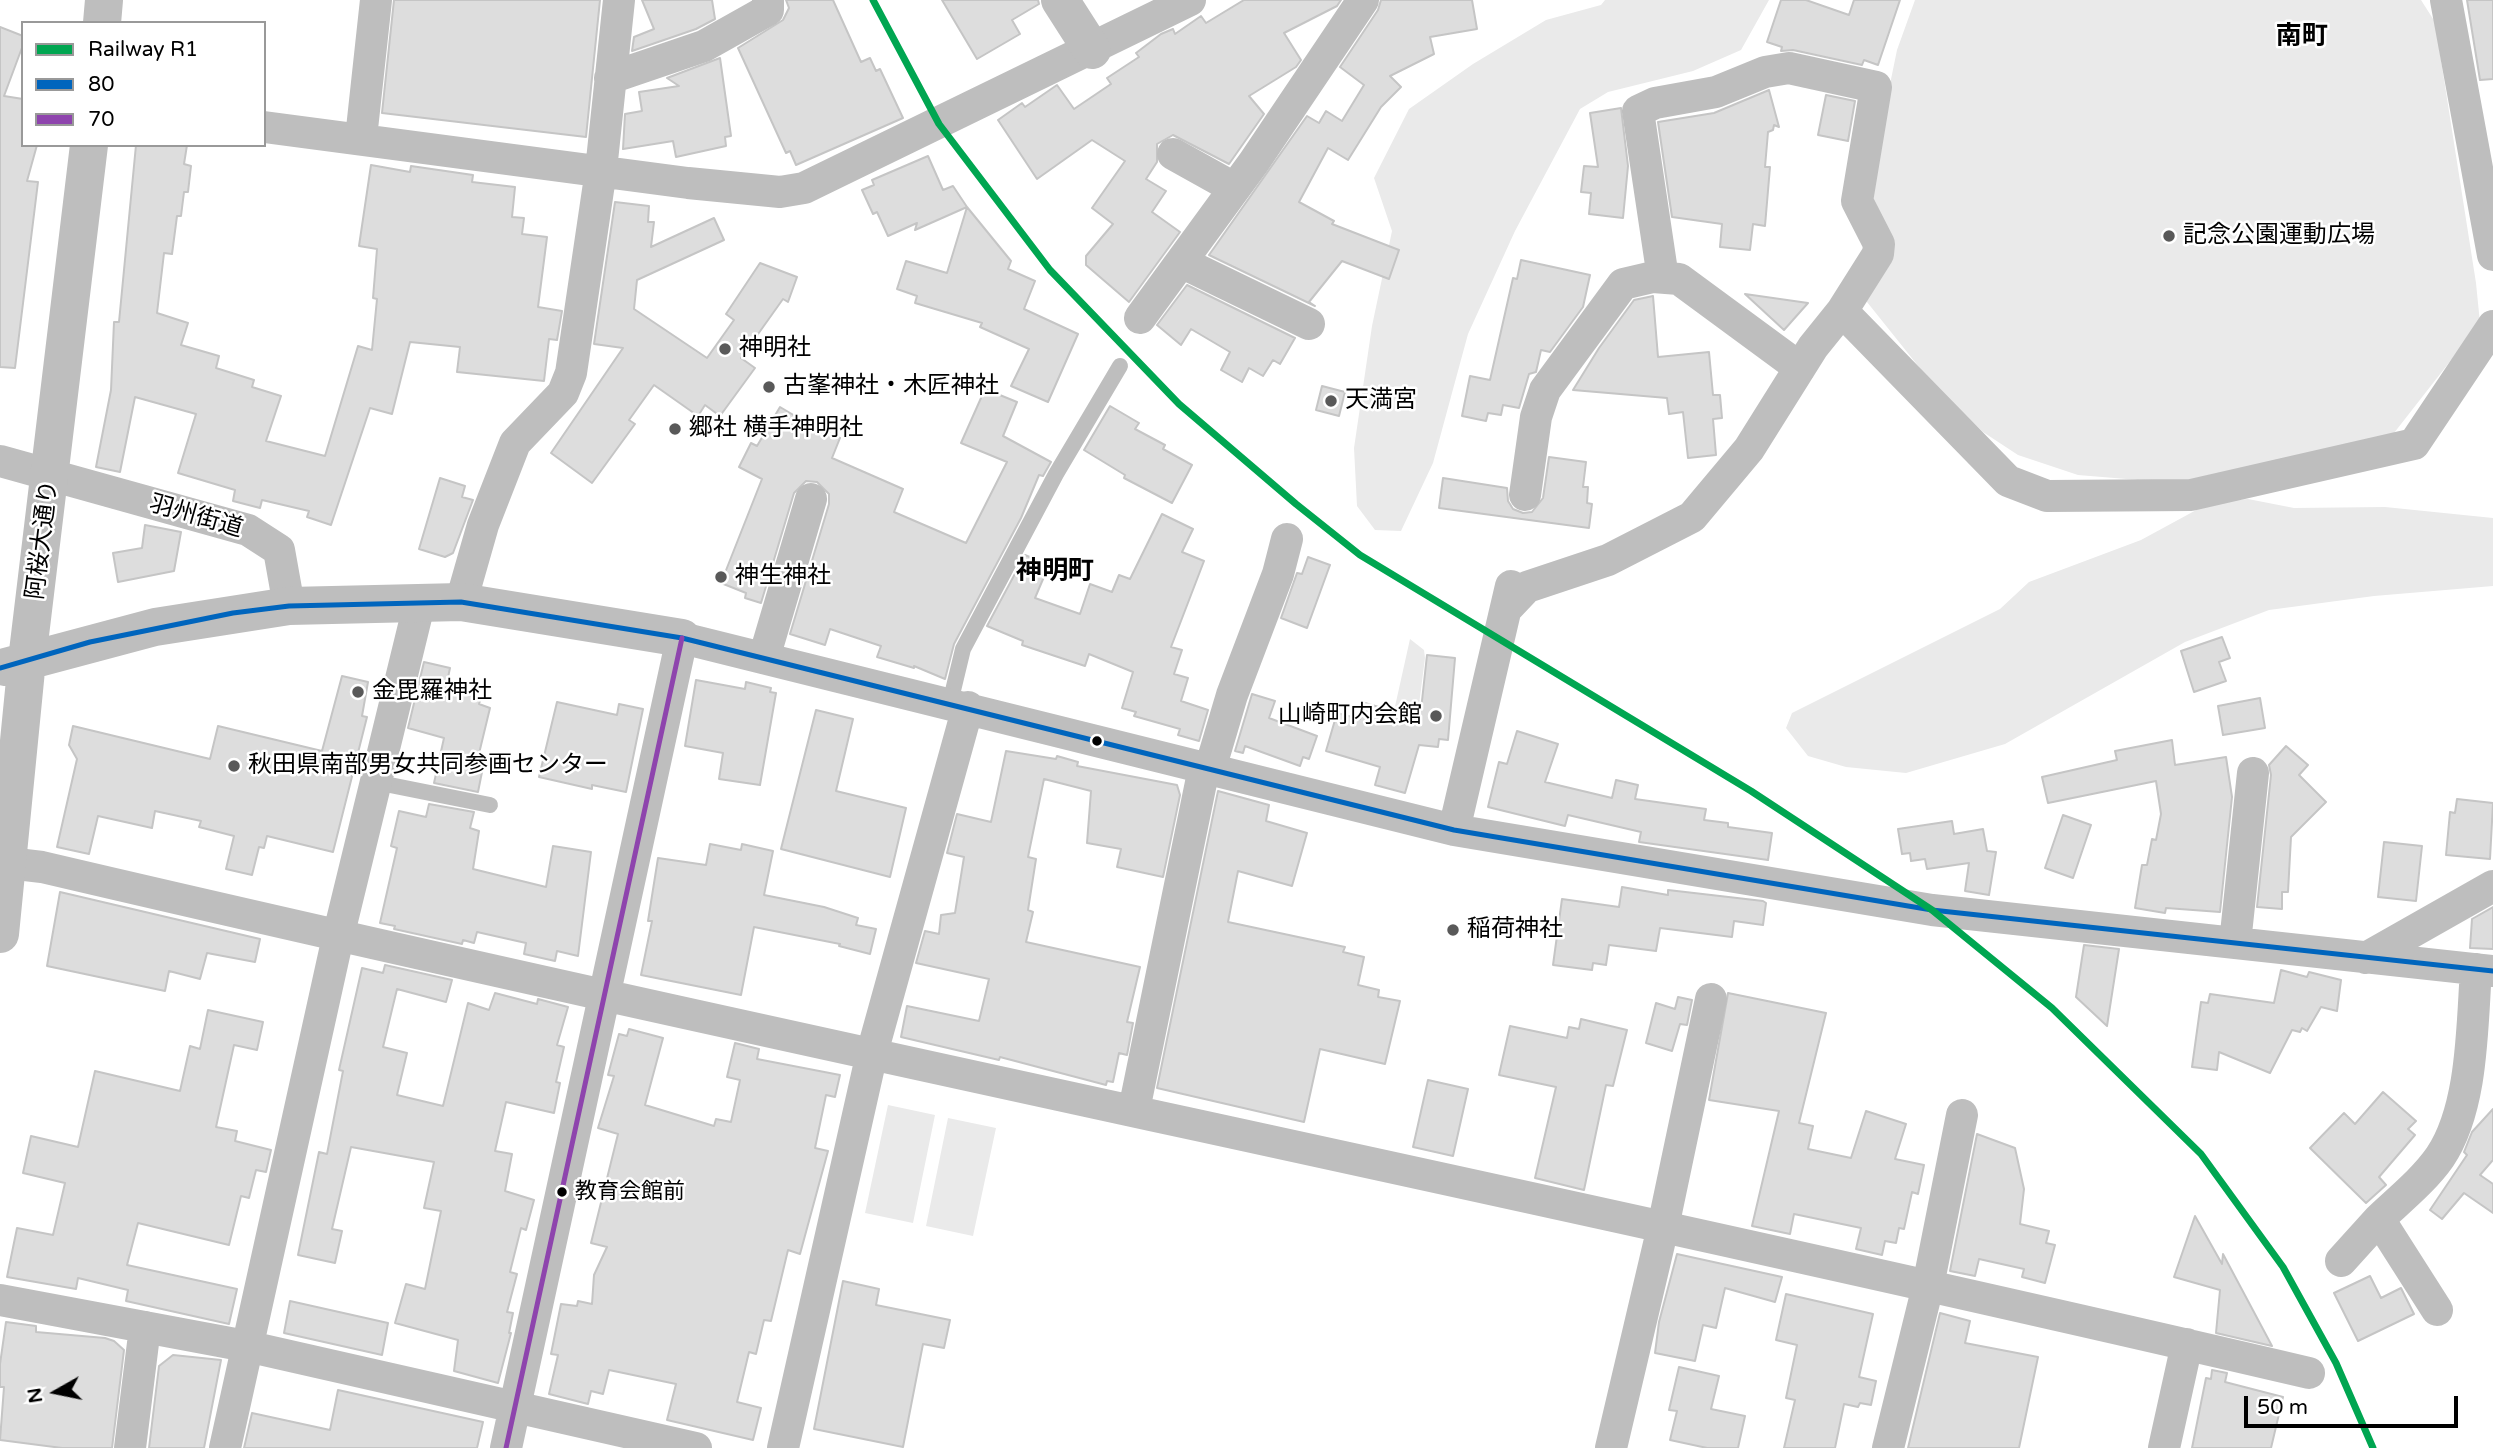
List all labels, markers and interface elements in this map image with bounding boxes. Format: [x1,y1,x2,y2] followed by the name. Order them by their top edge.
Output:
[21,21,266,147] legend
[2276,21,2328,53] district label: 南町
[88,37,198,62] text: Railway R1
[88,72,114,97] text: 80
[88,107,114,132] text: 70
[2183,222,2375,250] place label: 記念公園運動広場
[2161,228,2177,244] marker: 記念公園運動広場
[739,335,811,363] place label: 神明社
[717,341,733,357] marker: 神明社
[783,373,999,401] place label: 古峯神社・木匠神社
[761,379,777,395] marker: 古峯神社・木匠神社
[1345,387,1417,415] place label: 天満宮
[1323,393,1339,409] marker: 天満宮
[689,415,863,443] place label: 郷社 横手神明社
[667,421,683,437] marker: 郷社 横手神明社
[21,479,65,601] street label: 阿桜大通り
[146,490,246,544] street label: 羽州街道
[1016,556,1094,588] district label: 神明町
[735,563,831,591] place label: 神生神社
[713,569,729,585] marker: 神生神社
[372,678,492,706] place label: 金毘羅神社
[350,684,366,700] marker: 金毘羅神社
[1278,702,1422,730] place label: 山崎町内会館
[1428,708,1444,724] marker: 山崎町内会館
[1090,734,1104,748] unlabelled marker
[248,752,608,780] place label: 秋田県南部男女共同参画センター
[226,758,242,774] marker: 秋田県南部男女共同参画センター
[1467,916,1563,944] place label: 稲荷神社
[1445,922,1461,938] marker: 稲荷神社
[575,1179,685,1205] place label: 教育会館前
[555,1185,569,1199] marker: 教育会館前
[21,1357,91,1427] north arrow
[2248,1382,2462,1426] scale bar
[23,1386,47,1405] text: N
[2257,1395,2308,1420] text: 50 m

